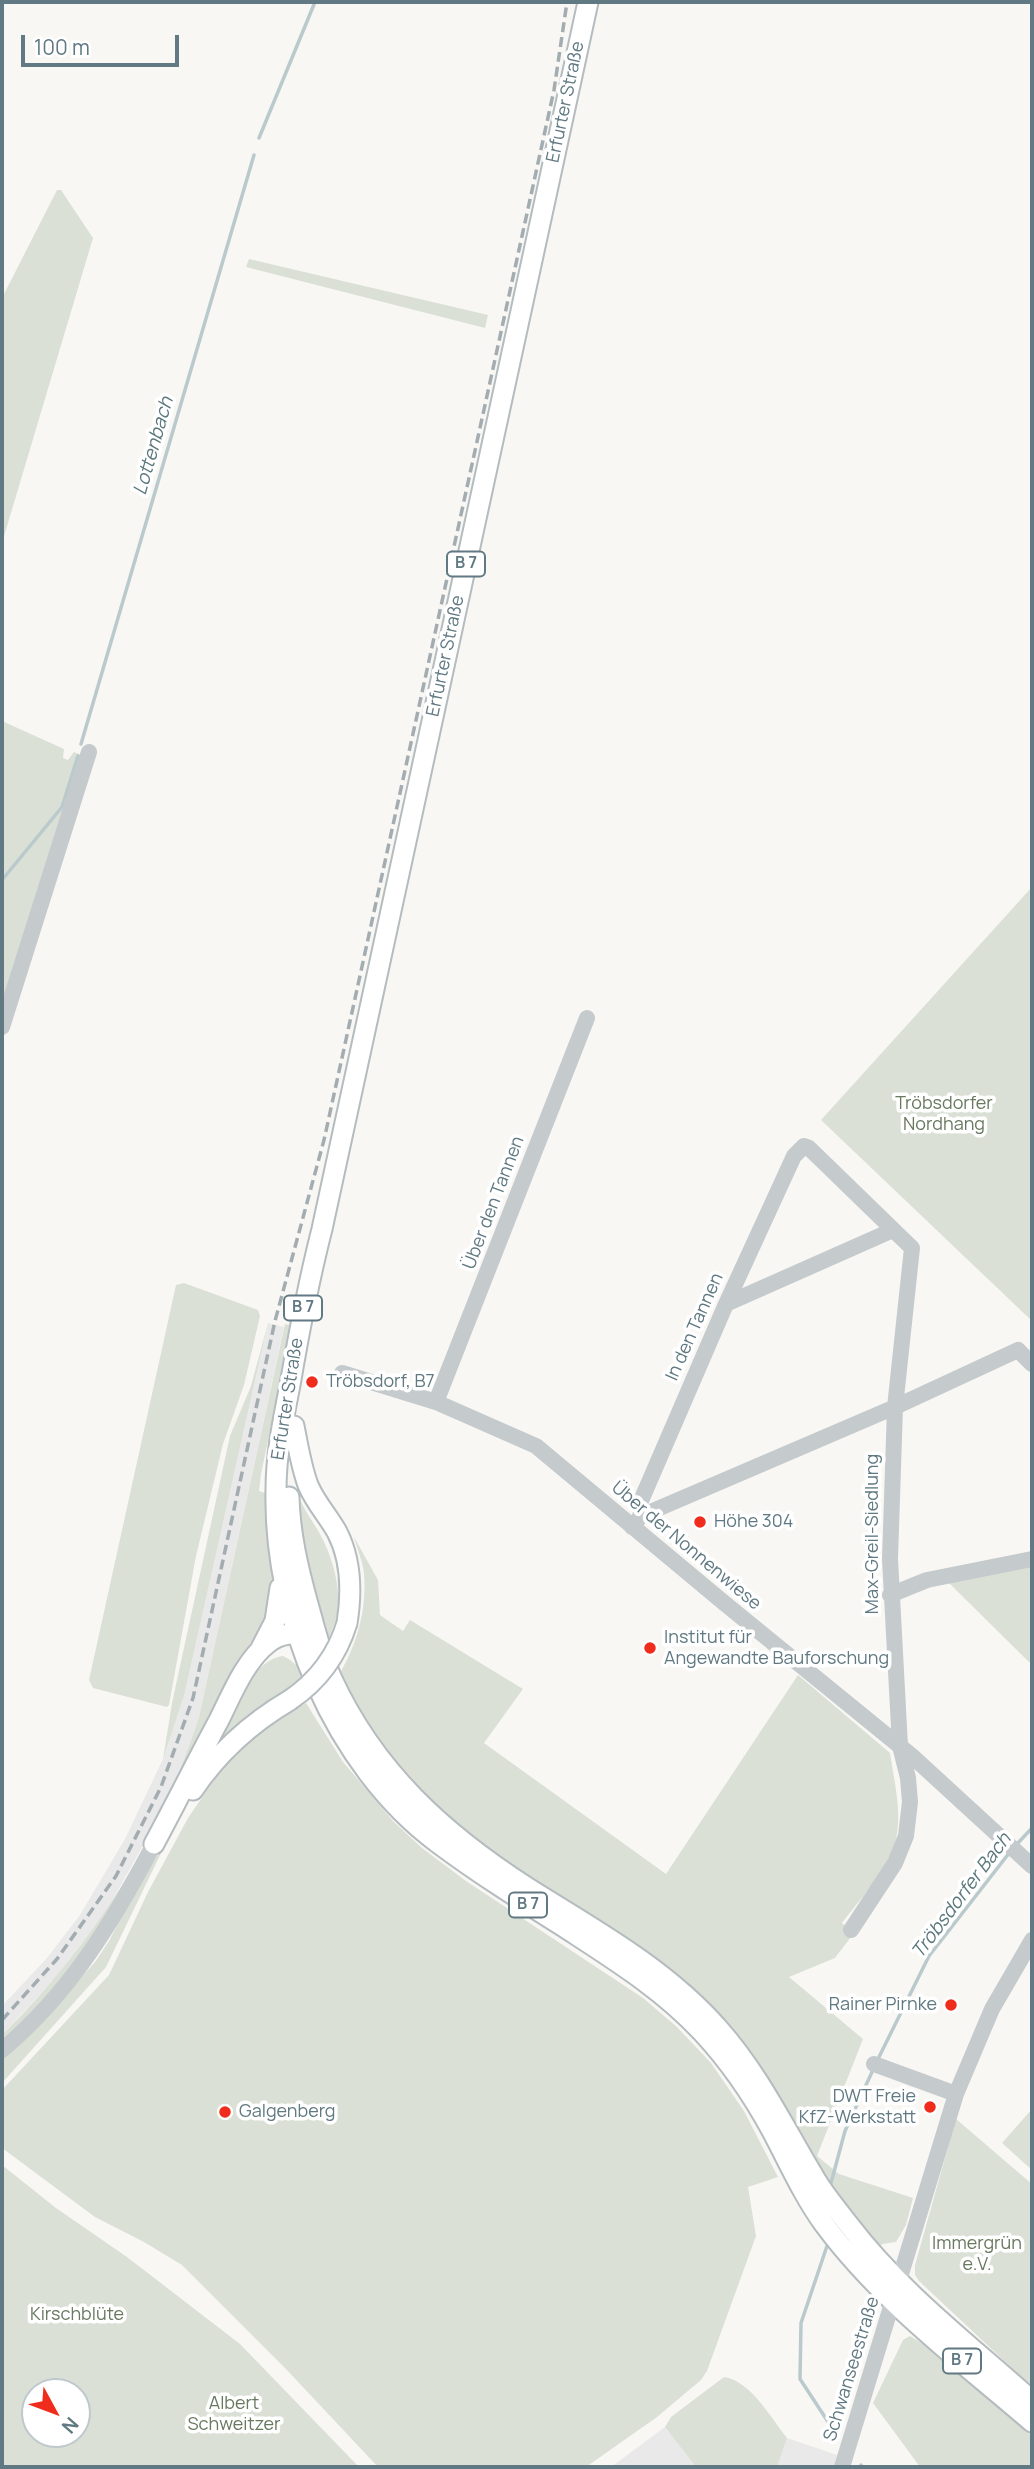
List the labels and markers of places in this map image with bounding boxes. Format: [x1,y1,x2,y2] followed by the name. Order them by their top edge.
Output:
[326,1371,435,1393] place label: Tröbsdorf, B7
[304,1374,320,1390] marker: Tröbsdorf, B7
[714,1511,793,1533] place label: Höhe 304
[692,1514,708,1530] marker: Höhe 304
[664,1627,889,1670] place label: Institut für Angewandte Bauforschung
[642,1640,658,1656] marker: Institut für Angewandte Bauforschung
[829,1994,937,2016] place label: Rainer Pirnke
[943,1997,959,2013] marker: Rainer Pirnke
[799,2086,916,2128] place label: DWT Freie KfZ-Werkstatt
[922,2099,938,2115] marker: DWT Freie KfZ-Werkstatt
[239,2101,335,2123] place label: Galgenberg
[217,2104,233,2120] marker: Galgenberg

